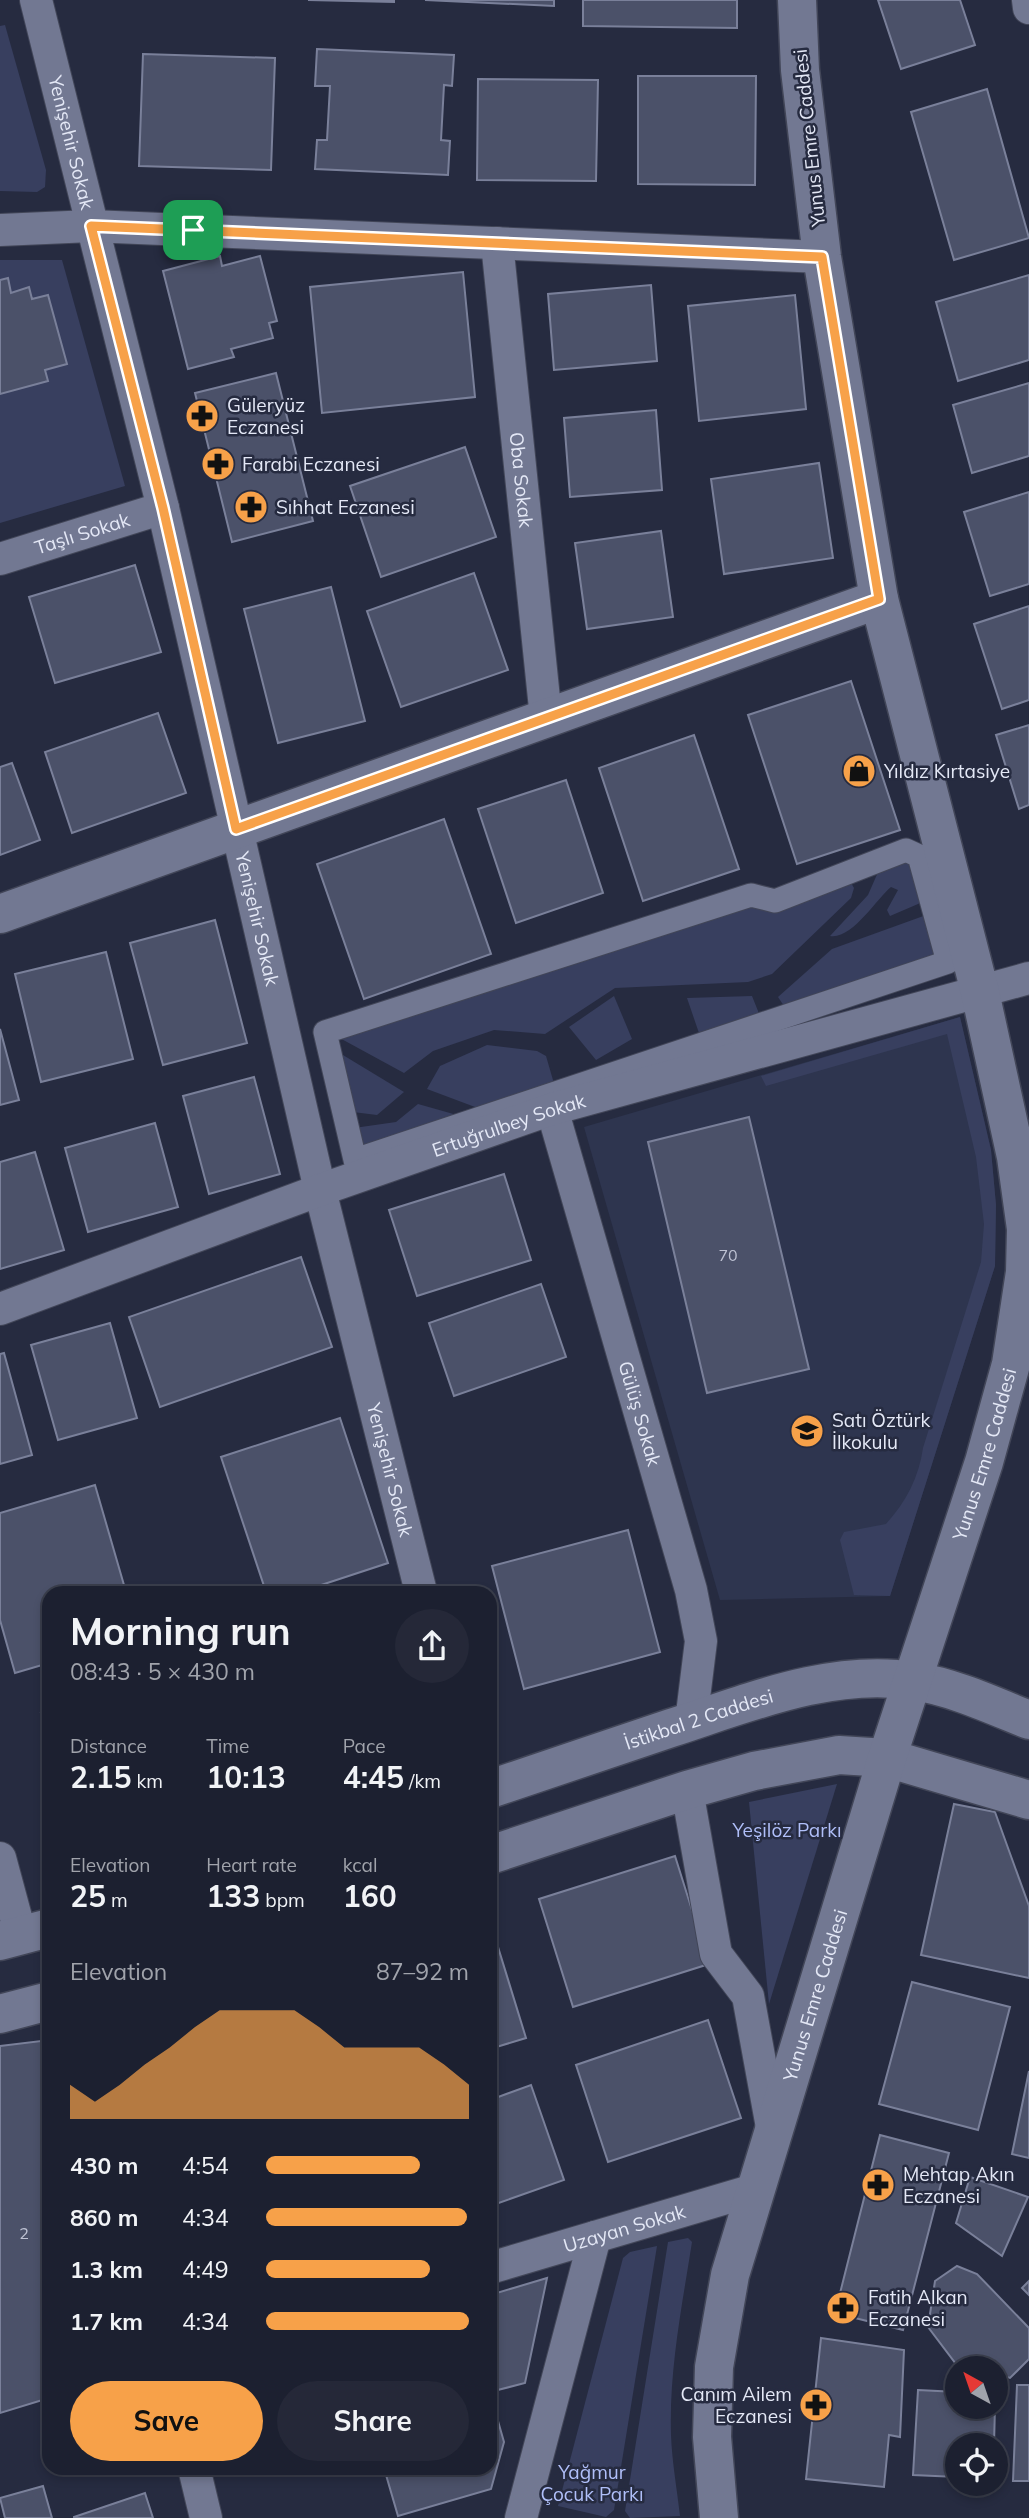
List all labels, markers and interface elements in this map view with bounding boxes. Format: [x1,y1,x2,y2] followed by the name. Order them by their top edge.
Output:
[788,48,830,229] street label: Yunus Emre Caddesi
[43,72,100,212] street label: Yenişehir Sokak
[163,200,223,260] pin
[174,211,212,249] icon: arrive
[227,393,305,439] place label: Güleryüz Eczanesi
[183,397,221,435] pharmacy icon: Güleryüz Eczanesi
[505,431,538,529] street label: Oba Sokak
[199,445,237,483] pharmacy icon: Farabi Eczanesi
[242,452,380,476] place label: Farabi Eczanesi
[232,488,270,526] pharmacy icon: Sıhhat Eczanesi
[276,495,415,519] place label: Sıhhat Eczanesi
[31,507,133,559] street label: Taşlı Sokak
[840,752,878,790] shop icon: Yıldız Kırtasiye
[883,759,1010,783] place label: Yıldız Kırtasiye
[230,848,285,988] street label: Yenişehir Sokak
[429,1088,588,1162] street label: Ertuğrulbey Sokak
[718,1245,738,1265] house number: 70
[613,1358,667,1469] street label: Gülüş Sokak
[947,1365,1021,1545] street label: Yunus Emre Caddesi
[362,1400,419,1539] street label: Yenişehir Sokak
[832,1408,930,1454] place label: Satı Öztürk İlkokulu
[788,1412,826,1450] school or university icon: Satı Öztürk İlkokulu
[70,1607,291,1655] text: Morning run
[395,1609,469,1683] button: share
[70,1657,255,1686] text: 08:43 · 5 × 430 m
[621,1684,776,1755] street label: İstikbal 2 Caddesi
[70,1734,147,1758] text: Distance
[206,1734,249,1758] text: Time
[343,1734,386,1758] text: Pace
[70,1758,131,1796] text: 2.15
[206,1758,286,1796] text: 10:13
[343,1758,404,1796] text: 4:45
[131,1769,163,1793] text: km
[404,1769,441,1793] text: /km
[732,1818,841,1842] park label: Yeşilöz Parkı
[70,1853,150,1877] text: Elevation
[206,1853,297,1877] text: Heart rate
[343,1853,377,1877] text: kcal
[70,1877,106,1915] text: 25
[206,1877,260,1915] text: 133
[343,1877,397,1915] text: 160
[106,1888,128,1912] text: m
[260,1888,305,1912] text: bpm
[777,1906,852,2085] street label: Yunus Emre Caddesi
[70,1957,167,1986] text: Elevation
[376,1957,469,1986] text: 87–92 m
[70,2151,138,2180] text: 430 m
[182,2151,229,2180] text: 4:54
[903,2162,1015,2208] place label: Mehtap Akın Eczanesi
[859,2166,897,2204] pharmacy icon: Mehtap Akın Eczanesi
[560,2199,688,2258] street label: Uzayan Sokak
[70,2203,138,2232] text: 860 m
[182,2203,229,2232] text: 4:34
[19,2223,29,2243] house number: 2
[70,2255,143,2284] text: 1.3 km
[182,2255,229,2284] text: 4:49
[868,2285,968,2331] place label: Fatih Alkan Eczanesi
[824,2289,862,2327] pharmacy icon: Fatih Alkan Eczanesi
[70,2307,143,2336] text: 1.7 km
[182,2307,229,2336] text: 4:34
[945,2356,1008,2418] north arrow
[945,2356,1008,2496] map controls
[70,2381,263,2461] button: Save
[277,2381,469,2461] button: Share
[681,2382,792,2428] place label: Canım Ailem Eczanesi
[797,2386,835,2424] pharmacy icon: Canım Ailem Eczanesi
[945,2433,1008,2496] button: locate
[541,2460,643,2506] park label: Yağmur Çocuk Parkı

